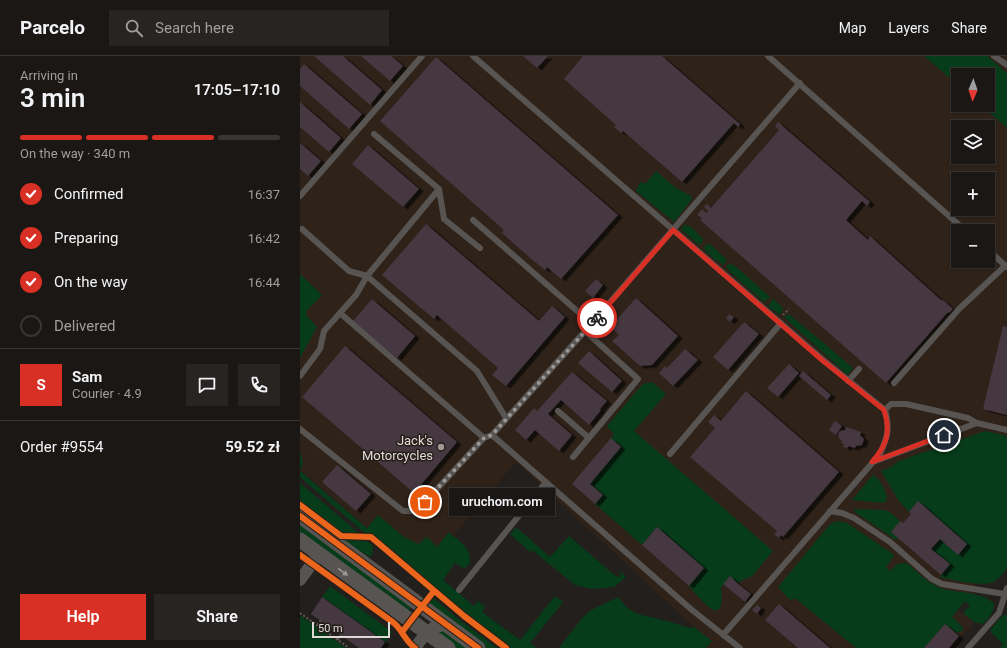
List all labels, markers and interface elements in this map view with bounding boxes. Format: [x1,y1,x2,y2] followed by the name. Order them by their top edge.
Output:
[109,10,389,46] search box
[20,16,85,39] text: Parcelo
[123,17,145,39] icon: search
[155,19,234,37] text: Search here
[839,20,866,36] text: Map
[888,20,929,36] text: Layers
[951,20,987,36] text: Share
[20,68,78,83] text: Arriving in
[951,68,995,112] north arrow
[951,68,995,268] map controls
[194,81,280,99] text: 17:05–17:10
[20,83,85,113] text: 3 min
[951,120,995,164] button: layers
[20,146,130,161] text: On the way · 340 m
[951,172,995,216] button: +
[20,183,42,205] icon: check
[54,185,124,203] text: Confirmed
[248,187,280,202] text: 16:37
[951,224,995,268] button: −
[20,227,42,249] icon: check
[54,229,118,247] text: Preparing
[248,231,280,246] text: 16:42
[20,271,42,293] icon: check
[54,273,128,291] text: On the way
[248,275,280,290] text: 16:44
[577,298,617,338] courier
[586,307,608,329] icon: bike
[54,317,116,335] text: Delivered
[186,364,228,406] button: chat
[238,364,280,406] button: phone
[72,368,102,386] text: Sam
[36,376,46,394] text: S
[72,386,142,401] text: Courier · 4.9
[927,418,961,452] pin
[933,424,955,446] icon: home
[362,433,433,463] place label: Jack's Motorcycles
[20,438,103,456] text: Order #9554
[225,438,280,456] text: 59.52 zł
[436,442,446,452] marker: Jack's Motorcycles
[408,485,442,519] pin
[449,488,555,516] callout: uruchom.com
[414,491,436,513] icon: bag
[462,494,543,509] text: uruchom.com
[338,568,348,576] one-way arrow
[20,594,146,640] button: Help
[154,594,280,640] button: Share
[312,620,390,639] scale bar
[318,622,343,635] text: 50 m

